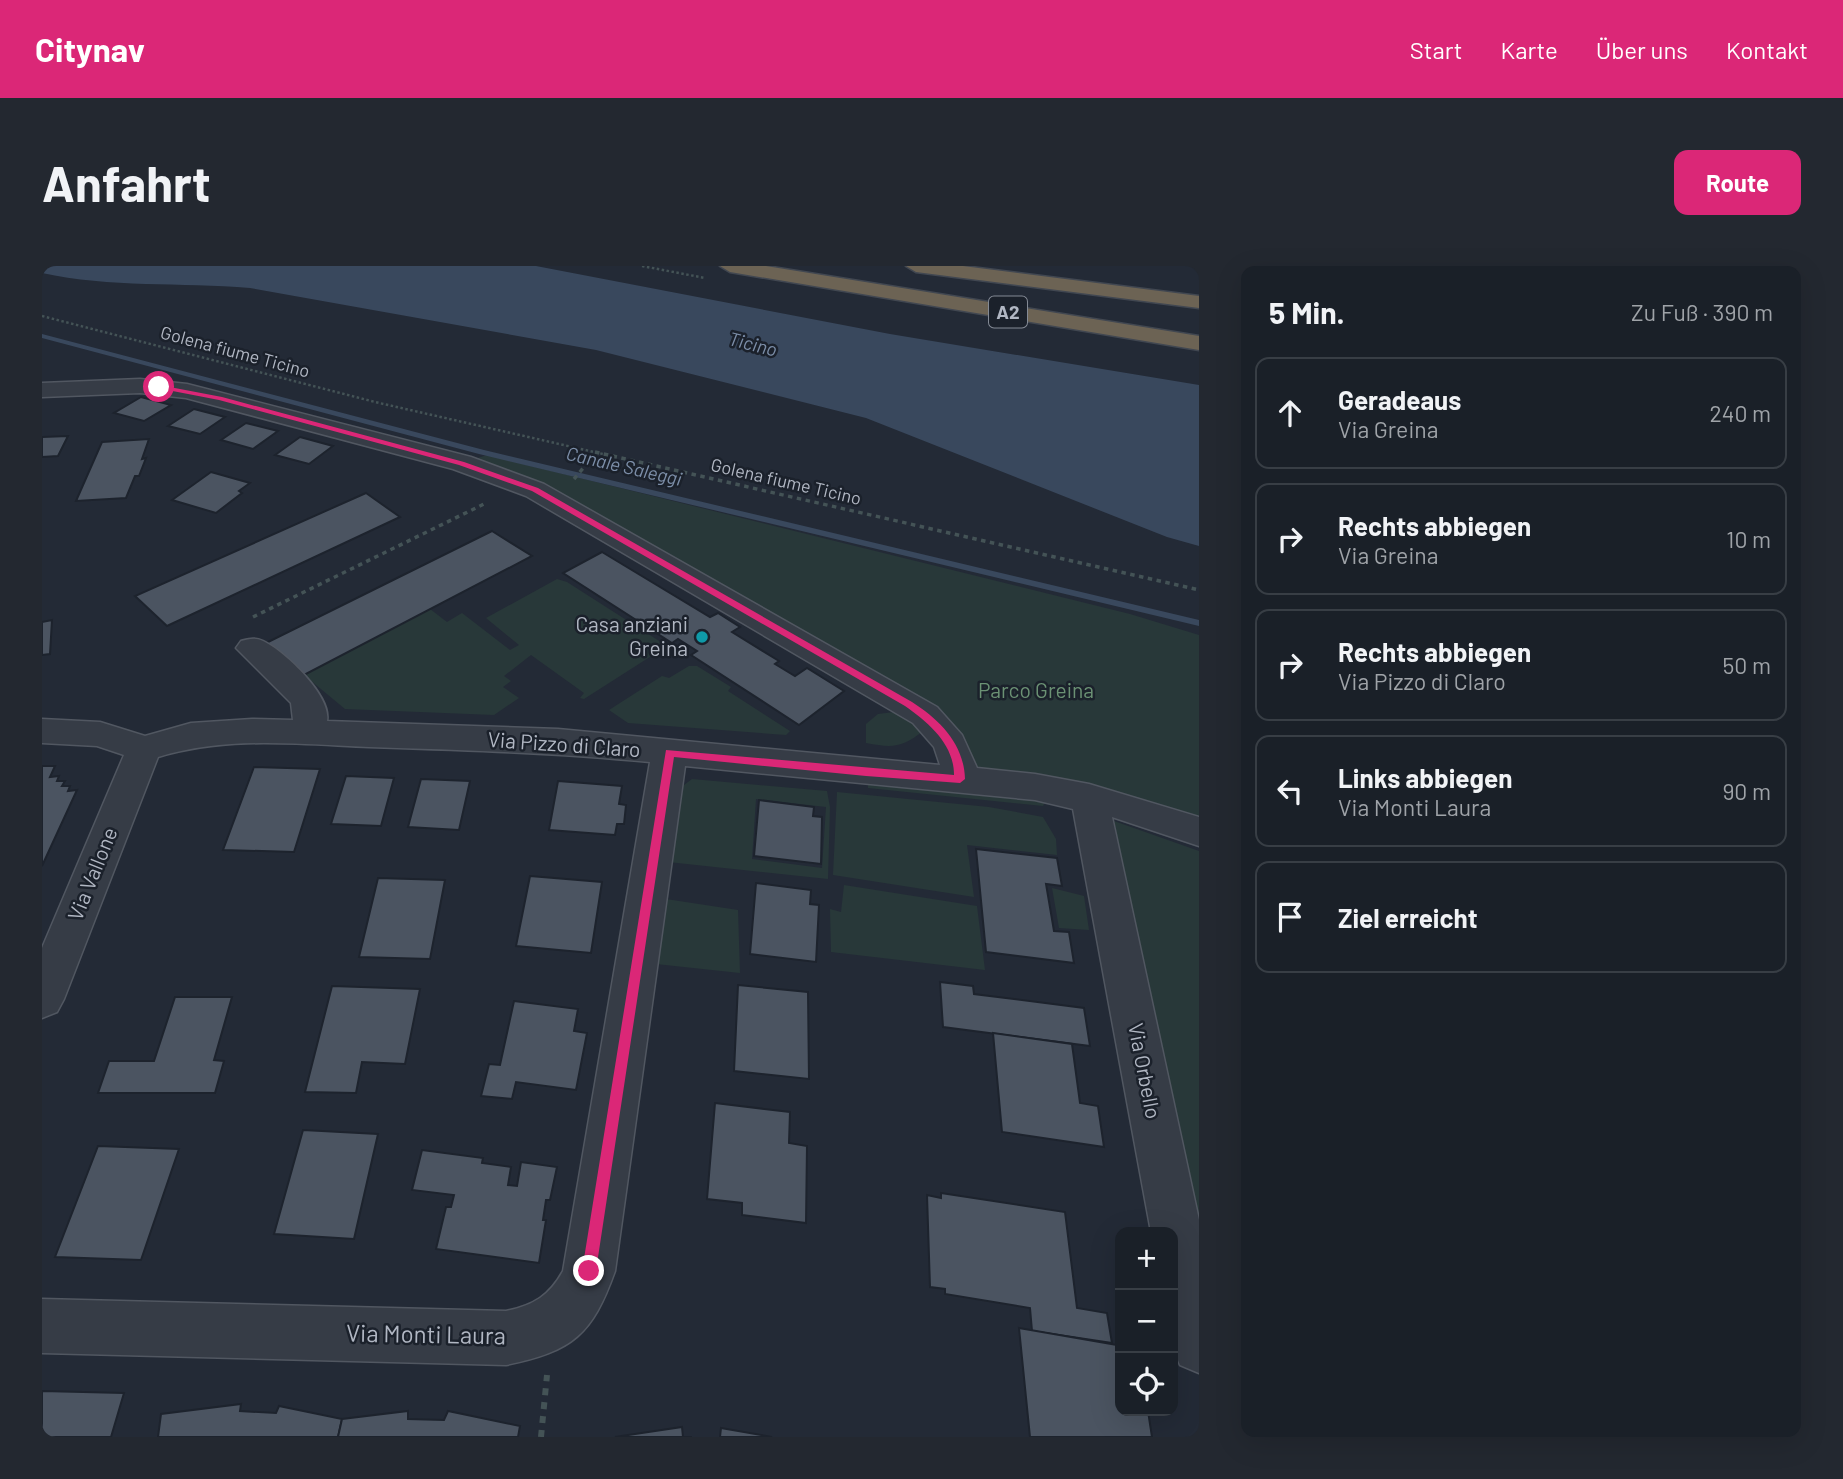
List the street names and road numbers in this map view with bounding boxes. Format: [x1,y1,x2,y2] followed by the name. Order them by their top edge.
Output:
[989,296,1027,327] road number: A2
[158,321,312,382] street label: Golena fiume Ticino
[709,453,864,509] street label: Golena fiume Ticino
[487,726,641,761] street label: Via Pizzo di Claro
[62,823,122,924] street label: Via Vallone
[1124,1021,1167,1121] street label: Via Orbello
[346,1318,506,1349] street label: Via Monti Laura

